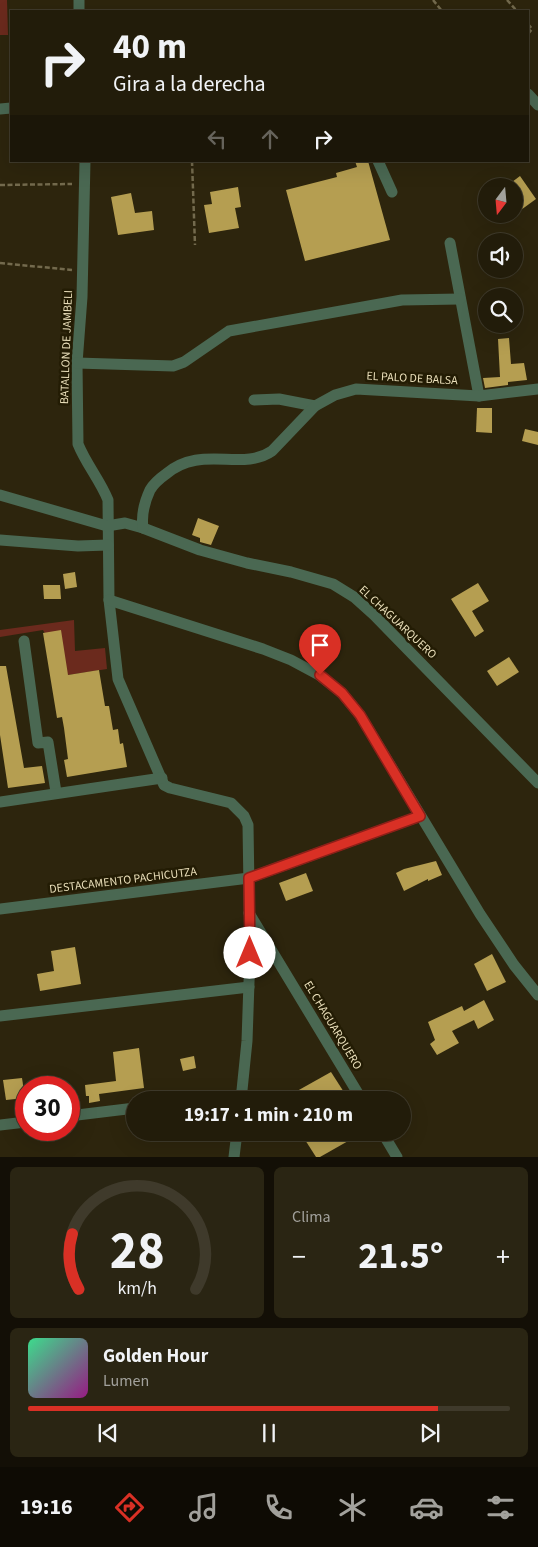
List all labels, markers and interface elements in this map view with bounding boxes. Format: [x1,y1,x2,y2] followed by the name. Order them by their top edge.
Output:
[113,22,187,72] text: 40 m
[30,30,95,95] icon: right
[113,68,266,100] text: Gira a la derecha
[203,125,231,153] icon: left
[256,125,284,153] icon: ahead
[309,125,337,153] icon: right
[478,178,522,222] north arrow
[478,178,523,333] map controls
[478,233,523,278] button: sound
[478,288,523,333] button: search
[56,290,77,404] street label: BATALLON DE JAMBELI
[366,368,459,389] street label: EL PALO DE BALSA
[355,582,440,663] street label: EL CHAGUARQUERO
[299,624,341,675] pin
[306,631,334,659] icon: arrive
[48,863,198,898] street label: DESTACAMENTO PACHICUTZA
[223,926,275,978] position arrow
[299,978,366,1073] street label: EL CHAGUARQUERO
[15,1076,80,1141] speed limit sign: 30
[184,1102,353,1129] text: 19:17 · 1 min · 210 m
[292,1206,330,1228] text: Clima
[110,1215,164,1289] text: 28
[358,1229,444,1283] text: 21.5°
[292,1237,306,1277] text: −
[496,1237,510,1277] text: +
[117,1276,157,1301] text: km/h
[103,1343,208,1370] text: Golden Hour
[103,1370,149,1392] text: Lumen
[94,1419,122,1447] icon: previous
[255,1419,283,1447] icon: pause
[416,1419,444,1447] icon: next
[112,1490,147,1525] icon: directions
[186,1490,221,1525] icon: music
[261,1490,296,1525] icon: phone
[335,1490,370,1525] icon: climate
[409,1490,444,1525] icon: car
[483,1490,518,1525] icon: filters
[20,1491,73,1523] text: 19:16

